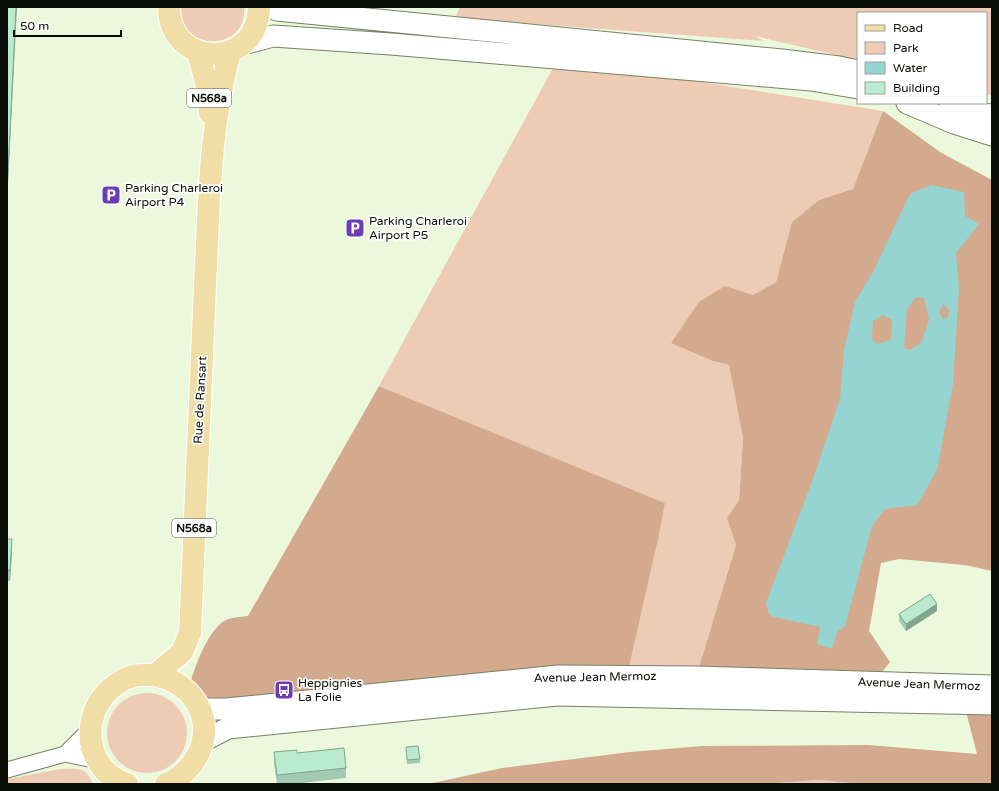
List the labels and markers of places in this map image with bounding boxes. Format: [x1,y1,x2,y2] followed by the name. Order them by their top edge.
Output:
[125,181,223,209] place label: Parking Charleroi Airport P4
[100,184,122,206] parking icon: Parking Charleroi Airport P4
[369,214,467,242] place label: Parking Charleroi Airport P5
[344,217,366,239] parking icon: Parking Charleroi Airport P5
[298,676,362,704] place label: Heppignies La Folie
[273,679,295,701] bus stop icon: Heppignies La Folie

